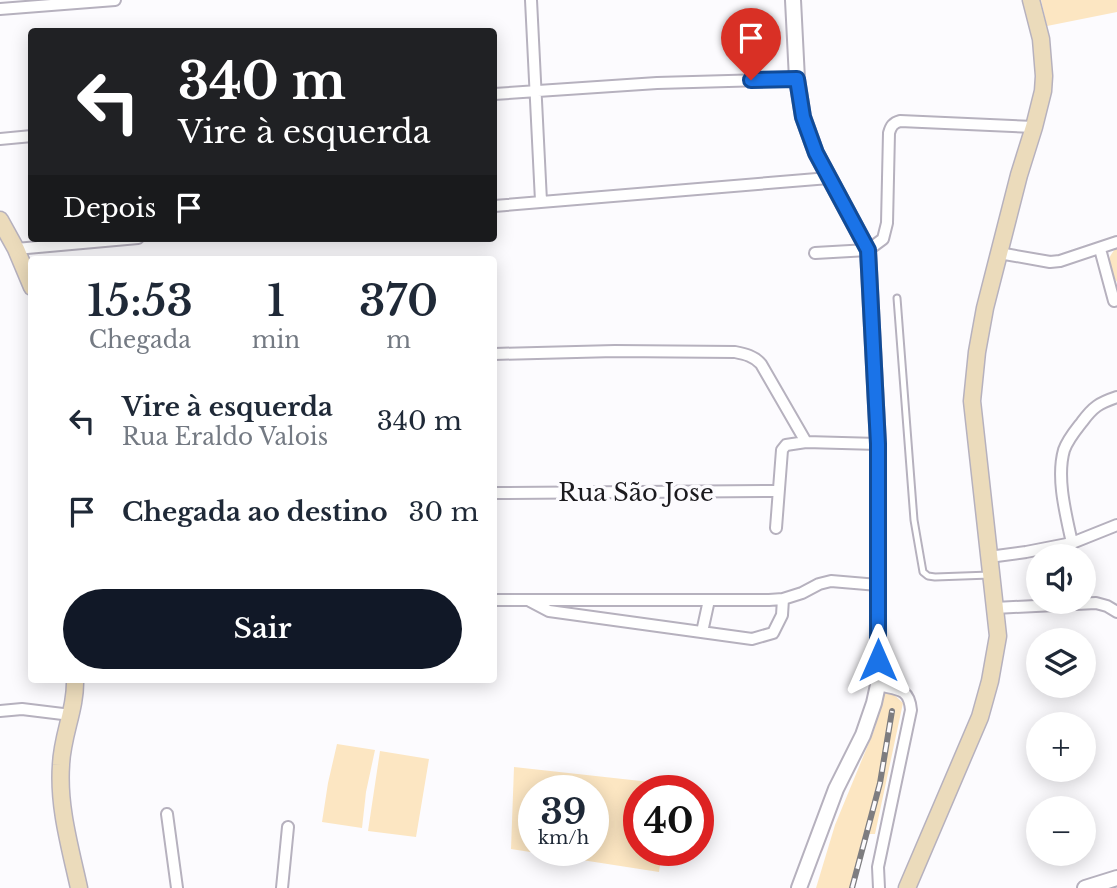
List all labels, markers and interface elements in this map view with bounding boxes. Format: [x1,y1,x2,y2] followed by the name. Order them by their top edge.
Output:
[721,8,781,80] pin
[732,19,770,57] icon: arrive
[178,51,346,112] text: 340 m
[63,56,154,147] icon: left
[178,112,431,152] text: Vire à esquerda
[170,189,208,227] icon: arrive
[63,192,156,224] text: Depois
[87,275,193,327] text: 15:53
[267,275,285,327] text: 1
[359,275,438,327] text: 370
[89,326,191,354] text: Chegada
[252,326,300,354] text: min
[386,326,411,354] text: m
[122,391,333,423] text: Vire à esquerda
[63,402,101,440] icon: left
[377,405,462,437] text: 340 m
[122,423,328,451] text: Rua Eraldo Valois
[558,478,714,507] street label: Rua São Jose
[63,493,101,531] icon: arrive
[122,496,388,528] text: Chegada ao destino
[409,496,479,528] text: 30 m
[1026,544,1096,866] map controls
[1026,544,1096,614] button: sound
[63,589,462,669] button: Sair
[841,623,915,697] position arrow
[1026,628,1096,698] button: layers
[1026,712,1096,782] button: +
[623,775,714,866] speed limit sign: 40
[541,790,586,833] text: 39
[1026,796,1096,866] button: −
[538,827,589,849] text: km/h

